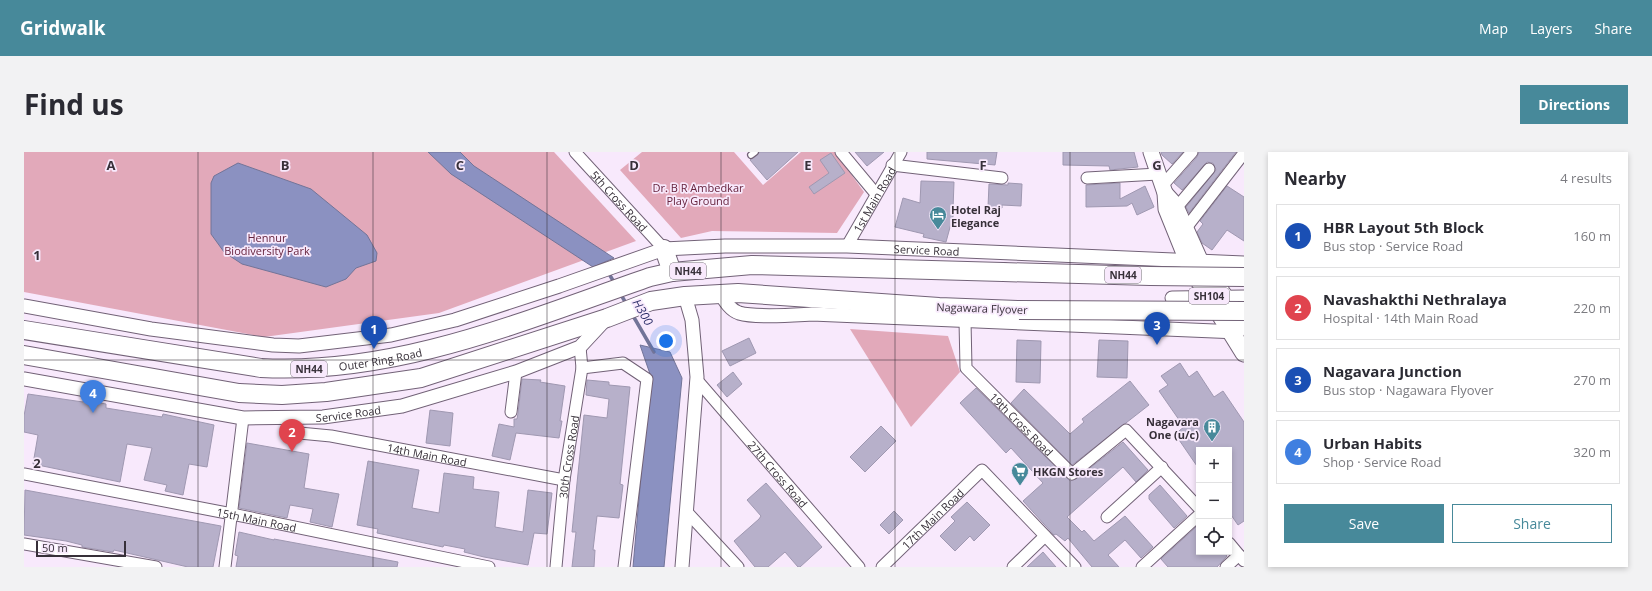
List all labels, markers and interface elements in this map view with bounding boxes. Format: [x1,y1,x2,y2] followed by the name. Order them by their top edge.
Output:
[20,15,106,41] text: Gridwalk
[1479,19,1508,38] text: Map
[1530,19,1572,38] text: Layers
[1594,19,1632,38] text: Share
[24,85,124,123] text: Find us
[1520,85,1628,124] button: Directions
[107,156,116,174] text: A
[281,156,290,174] text: B
[456,156,464,174] text: C
[629,156,639,174] text: D
[804,156,812,174] text: E
[979,156,987,174] text: F
[1152,156,1162,174] text: G
[849,164,899,235] street label: 1st Main Road
[588,167,651,234] street label: 5th Cross Road
[1284,167,1346,190] text: Nearby
[1560,169,1612,187] text: 4 results
[653,180,744,208] park label: Dr. B R Ambedkar Play Ground
[951,202,1001,230] place label: Hotel Raj Elegance
[928,205,948,230] hotel icon: Hotel Raj Elegance
[1323,217,1484,237] text: HBR Layout 5th Block
[1294,227,1302,245] text: 1
[1573,227,1611,245] text: 160 m
[224,230,310,258] park label: Hennur Biodiversity Park
[1323,237,1463,255] text: Bus stop · Service Road
[893,241,960,258] street label: Service Road
[33,246,41,264] text: 1
[670,263,706,279] road number: NH44
[1105,267,1141,283] road number: NH44
[1189,288,1229,304] road number: SH104
[1323,289,1507,309] text: Navashakthi Nethralaya
[629,296,658,329] water label: H300
[936,299,1028,317] street label: Nagawara Flyover
[1294,299,1302,317] text: 2
[1573,299,1611,317] text: 220 m
[1323,309,1479,327] text: Hospital · 14th Main Road
[1144,312,1170,345] pin: 3
[361,316,387,349] pin: 1
[656,331,676,351] your location
[338,344,423,373] street label: Outer Ring Road
[291,361,327,377] road number: NH44
[1323,361,1462,381] text: Nagavara Junction
[1294,371,1302,389] text: 3
[1573,371,1611,389] text: 270 m
[80,380,106,413] pin: 4
[1323,381,1494,399] text: Bus stop · Nagawara Flyover
[987,389,1057,459] street label: 19th Cross Road
[316,402,382,425] street label: Service Road
[555,414,582,499] street label: 30th Cross Road
[1146,414,1199,442] place label: Nagavara One (u/c)
[1202,417,1222,442] building icon: Nagavara One (u/c)
[279,419,305,452] pin: 2
[1323,433,1422,453] text: Urban Habits
[745,437,811,510] street label: 27th Cross Road
[386,439,468,469] street label: 14th Main Road
[1294,443,1302,461] text: 4
[1573,443,1611,461] text: 320 m
[1196,447,1232,555] map controls
[1196,447,1232,483] button: +
[1323,453,1442,471] text: Shop · Service Road
[33,454,41,472] text: 2
[1010,461,1030,486] supermarket icon: HKGN Stores
[1033,464,1104,479] place label: HKGN Stores
[1196,483,1232,519] button: −
[898,485,966,552] street label: 17th Main Road
[216,504,298,535] street label: 15th Main Road
[1284,504,1444,543] button: Save
[1452,504,1612,543] button: Share
[1196,519,1232,555] button: locate
[36,539,126,558] scale bar
[42,540,68,555] text: 50 m

